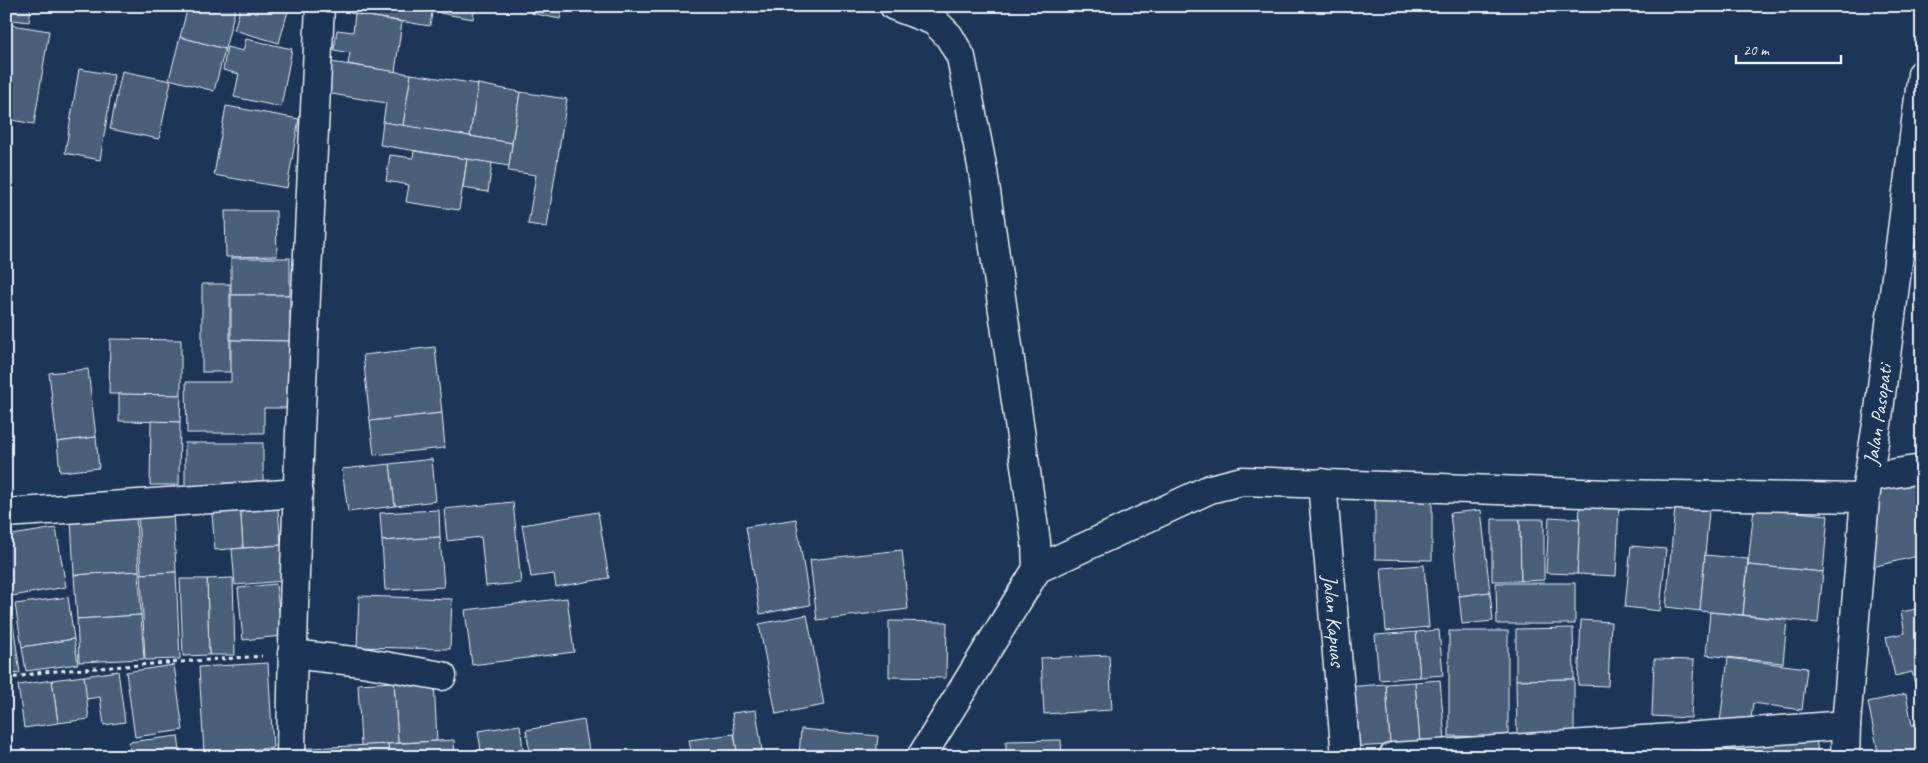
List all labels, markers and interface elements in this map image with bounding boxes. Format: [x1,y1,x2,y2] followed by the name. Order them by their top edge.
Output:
[1736,32,1840,64] scale bar
[1743,41,1770,60] text: 20 m
[1857,360,1898,468] street label: Jalan Pasopati
[1317,573,1351,669] street label: Jalan Kapuas

